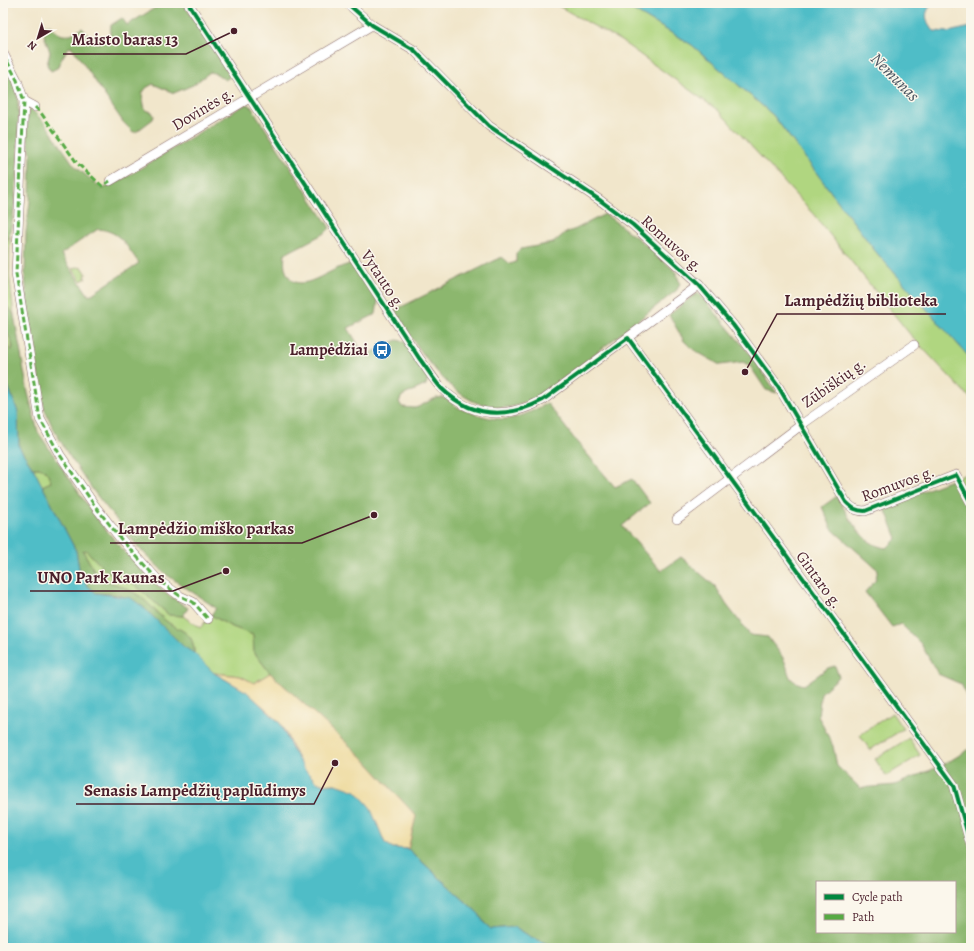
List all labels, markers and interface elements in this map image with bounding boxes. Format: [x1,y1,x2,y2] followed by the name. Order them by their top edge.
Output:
[18,18,58,58] north arrow
[63,25,186,54] callout: Maisto baras 13
[72,28,178,51] text: Maisto baras 13
[24,37,40,54] text: N
[866,48,925,107] water label: Nemunas
[168,82,238,136] street label: Dovinės g.
[636,210,708,278] street label: Romuvos g.
[355,245,411,314] street label: Vytauto g.
[777,285,946,314] callout: Lampėdžių biblioteka
[784,289,938,312] text: Lampėdžių biblioteka
[289,339,368,361] place label: Lampėdžiai
[371,339,393,361] bus stop icon: Lampėdžiai
[797,353,871,413] street label: Zūbiškių g.
[858,461,938,507] street label: Romuvos g.
[110,514,302,543] callout: Lampėdžio miško parkas
[118,517,294,540] text: Lampėdžio miško parkas
[791,547,847,613] street label: Gintaro g.
[30,562,173,591] callout: UNO Park Kaunas
[37,566,165,589] text: UNO Park Kaunas
[76,775,314,804] callout: Senasis Lampėdžių paplūdimys
[84,779,306,802] text: Senasis Lampėdžių paplūdimys
[816,881,956,933] legend
[852,889,903,905] text: Cycle path
[852,909,875,925] text: Path

